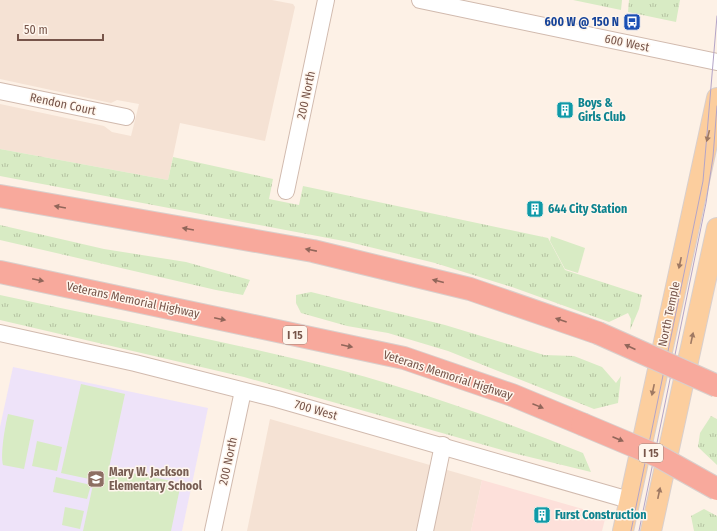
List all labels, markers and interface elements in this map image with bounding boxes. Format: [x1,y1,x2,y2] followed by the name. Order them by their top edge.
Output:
[622,12,642,32] bus stop icon: 600 W @ 150 N
[545,15,619,29] place label: 600 W @ 150 N
[18,16,103,42] scale bar
[24,23,48,37] text: 50 m
[603,31,651,55] street label: 600 West
[294,70,318,120] street label: 200 North
[29,90,97,118] street label: Rendon Court
[578,96,626,124] place label: Boys & Girls Club
[555,100,575,120] building icon: Boys & Girls Club
[704,129,710,142] one-way arrow
[525,199,545,219] building icon: 644 City Station
[548,202,627,216] place label: 644 City Station
[54,203,66,209] one-way arrow
[182,226,194,232] one-way arrow
[305,247,317,253] one-way arrow
[677,256,683,269] one-way arrow
[32,278,44,284] one-way arrow
[431,278,443,284] one-way arrow
[65,279,201,321] street label: Veterans Memorial Highway
[655,280,683,348] street label: North Temple
[214,316,226,322] one-way arrow
[555,317,567,323] one-way arrow
[283,326,307,344] road number: I 15
[689,332,695,344] one-way arrow
[341,344,353,350] one-way arrow
[625,344,636,350] one-way arrow
[381,347,515,403] street label: Veterans Memorial Highway
[649,383,655,396] one-way arrow
[293,397,339,423] street label: 700 West
[532,403,543,409] one-way arrow
[216,436,240,486] street label: 200 North
[613,437,625,443] one-way arrow
[639,444,663,462] road number: I 15
[109,465,203,493] place label: Mary W. Jackson Elementary School
[86,469,106,489] school or university icon: Mary W. Jackson Elementary School
[657,487,663,499] one-way arrow
[532,505,552,525] building icon: Furst Construction
[555,508,646,522] place label: Furst Construction

